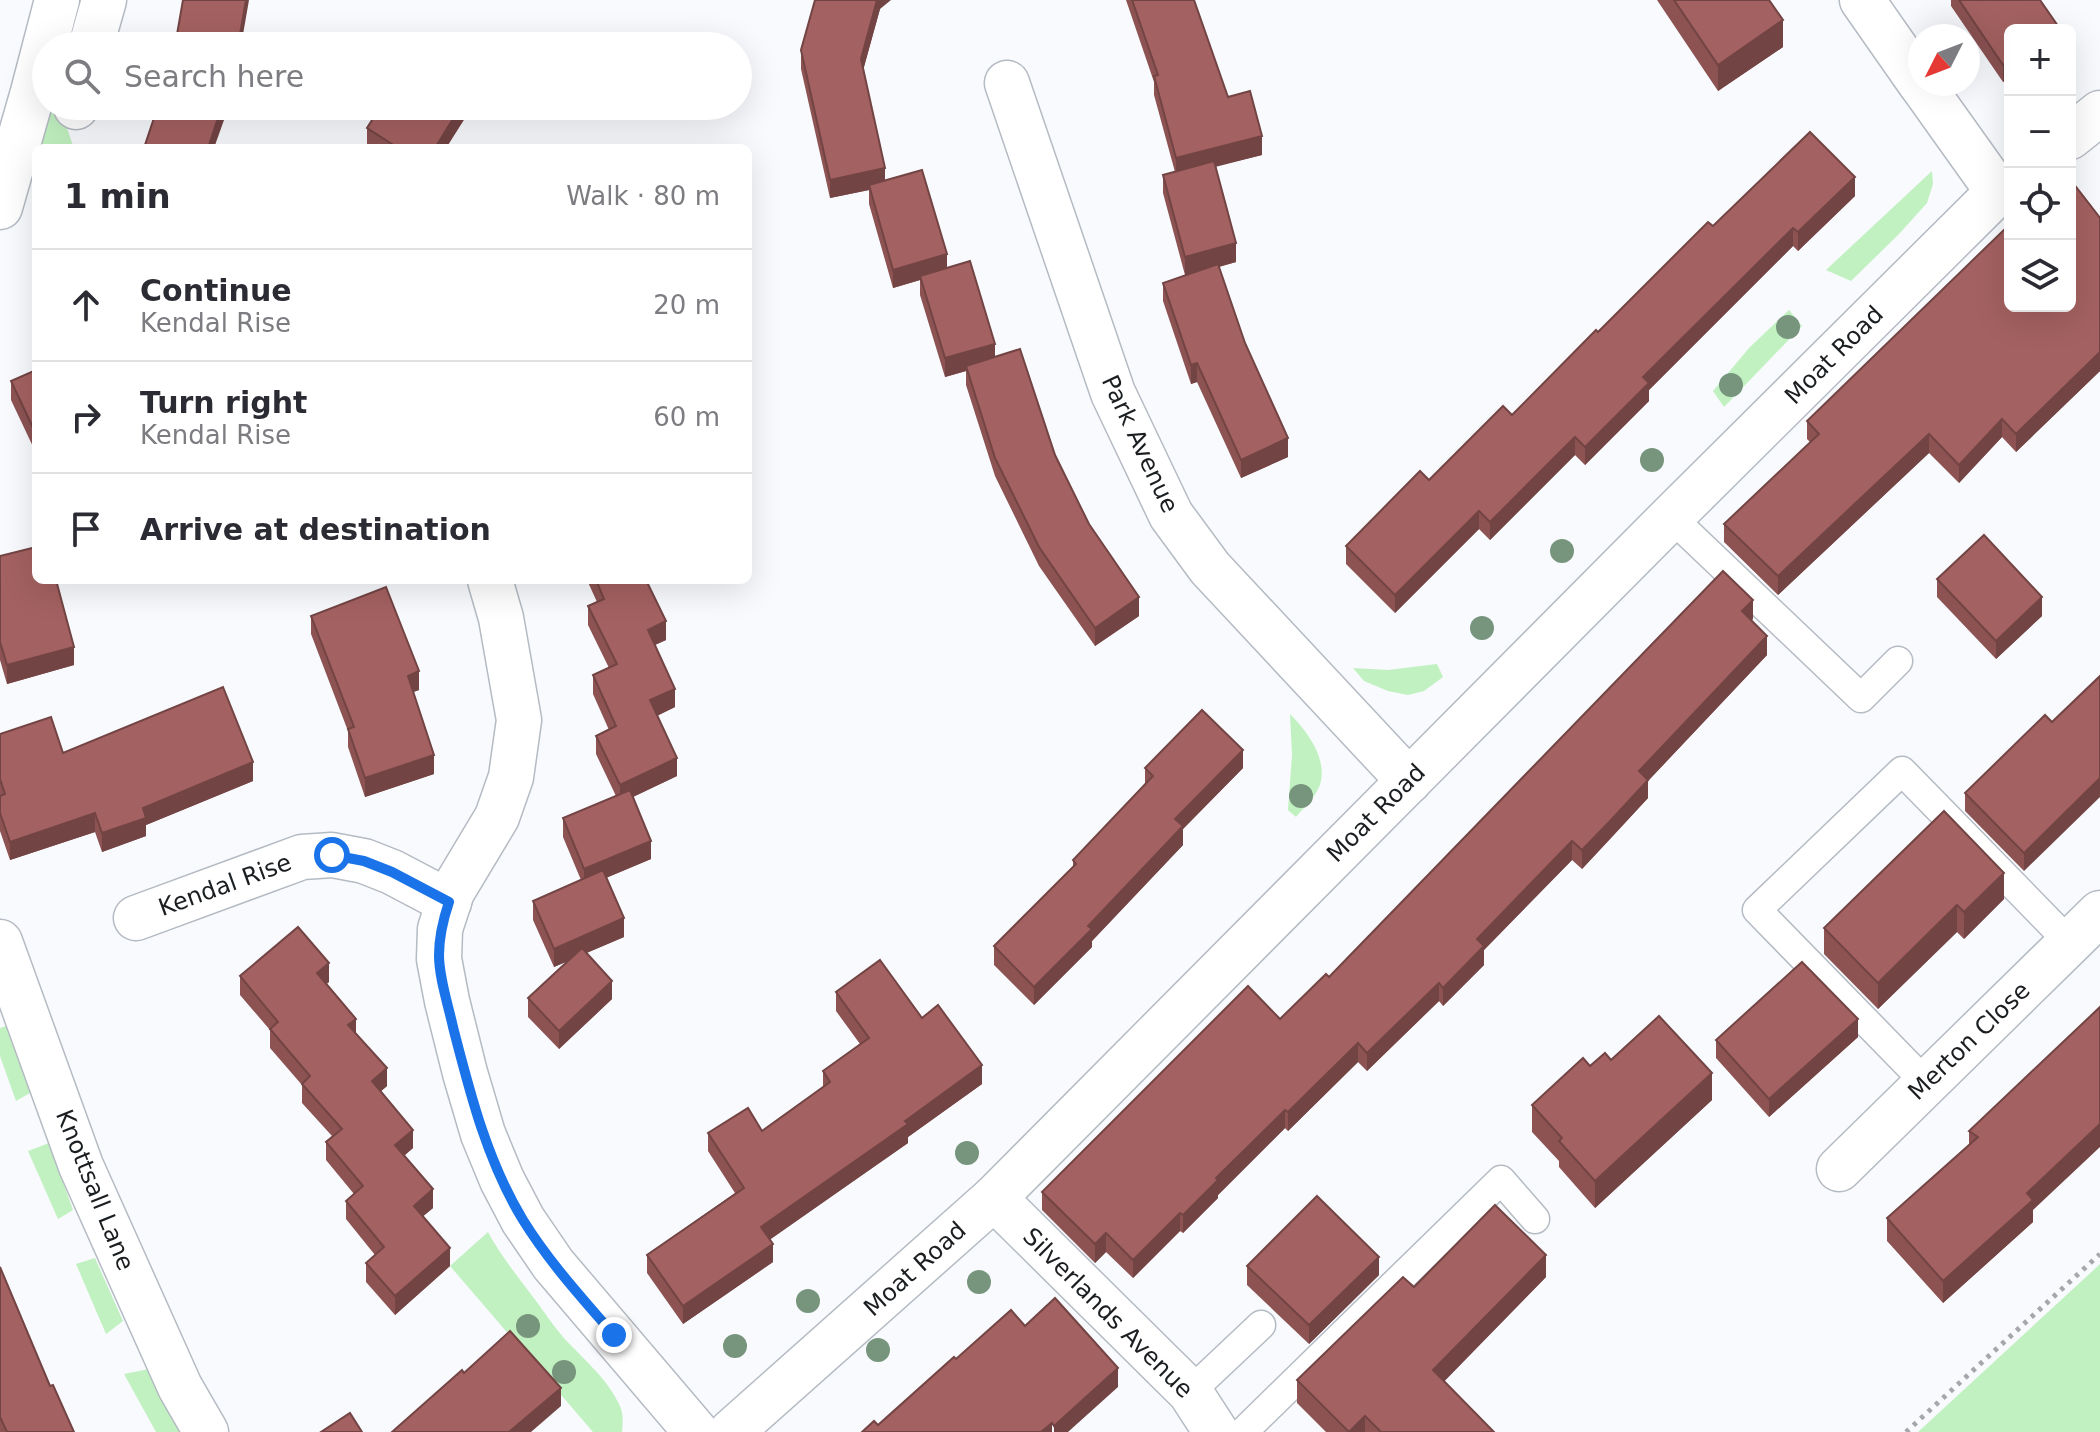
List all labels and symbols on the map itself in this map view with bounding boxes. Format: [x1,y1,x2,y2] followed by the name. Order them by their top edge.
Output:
[1908,24,1980,96] north arrow
[1779,300,1889,410] street label: Moat Road
[1096,371,1184,517] street label: Park Avenue
[1321,758,1431,868] street label: Moat Road
[314,837,350,873] route start
[155,848,295,922] street label: Kendal Rise
[1903,976,2035,1106] street label: Merton Close
[50,1106,140,1274] street label: Knottsall Lane
[858,1216,972,1322] street label: Moat Road
[1017,1222,1199,1404] street label: Silverlands Avenue
[596,1317,632,1353] route end

